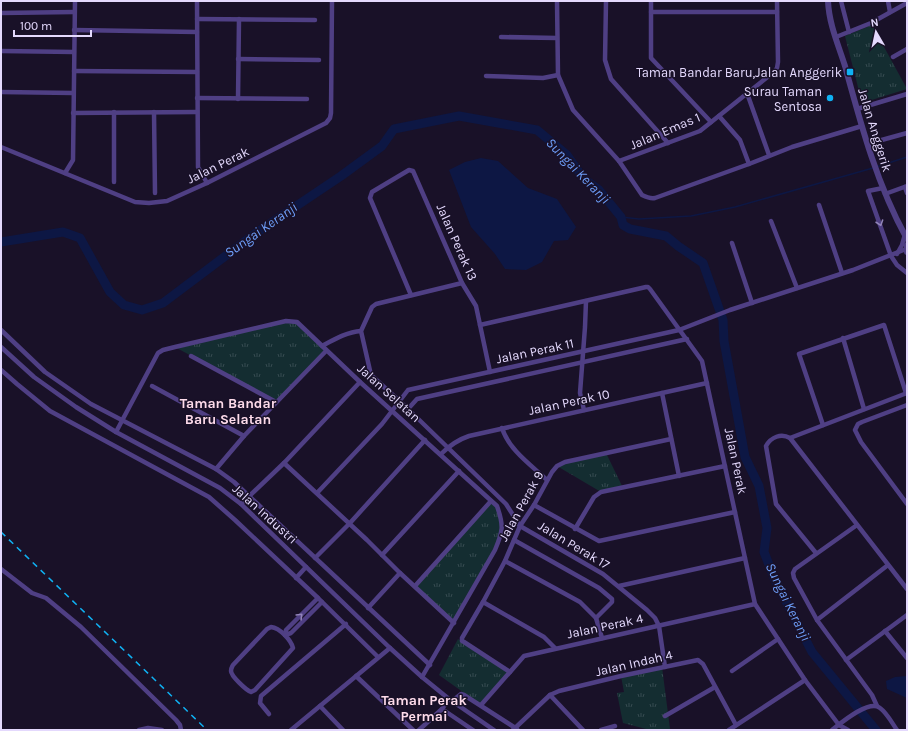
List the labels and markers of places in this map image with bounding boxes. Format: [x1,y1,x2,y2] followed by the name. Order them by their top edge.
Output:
[636,65,842,80] place label: Taman Bandar Baru,Jalan Anggerik
[845,67,855,77] marker: Taman Bandar Baru,Jalan Anggerik
[744,84,822,114] place label: Surau Taman Sentosa
[825,93,835,103] marker: Surau Taman Sentosa

